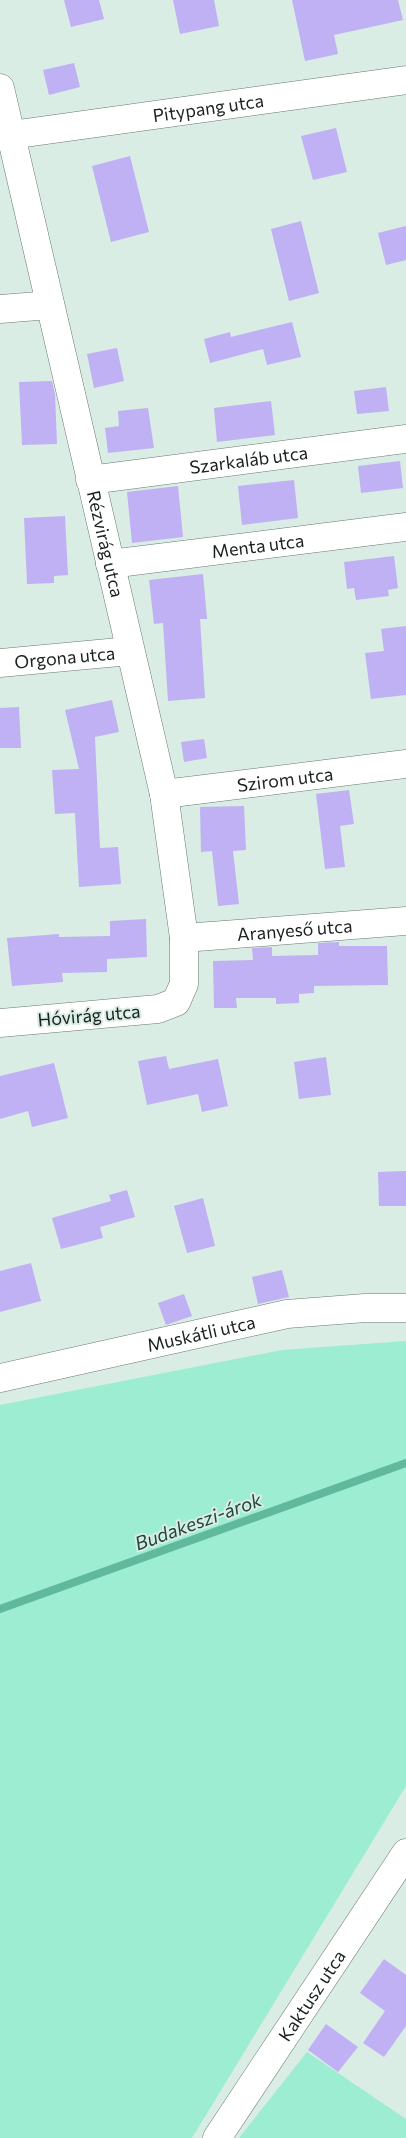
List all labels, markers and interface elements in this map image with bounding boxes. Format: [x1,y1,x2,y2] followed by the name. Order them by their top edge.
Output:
[151,89,265,126] street label: Pitypang utca
[188,441,309,478] street label: Szarkaláb utca
[83,488,129,599] street label: Rézvirág utca
[210,529,305,562] street label: Menta utca
[13,641,116,673] street label: Orgona utca
[236,762,334,796] street label: Szirom utca
[236,914,353,945] street label: Aranyeső utca
[37,1000,141,1030] street label: Hóvirág utca
[145,1310,257,1356] street label: Muskátli utca
[131,1487,265,1555] water label: Budakeszi-árok
[273,1946,350,2045] street label: Kaktusz utca

